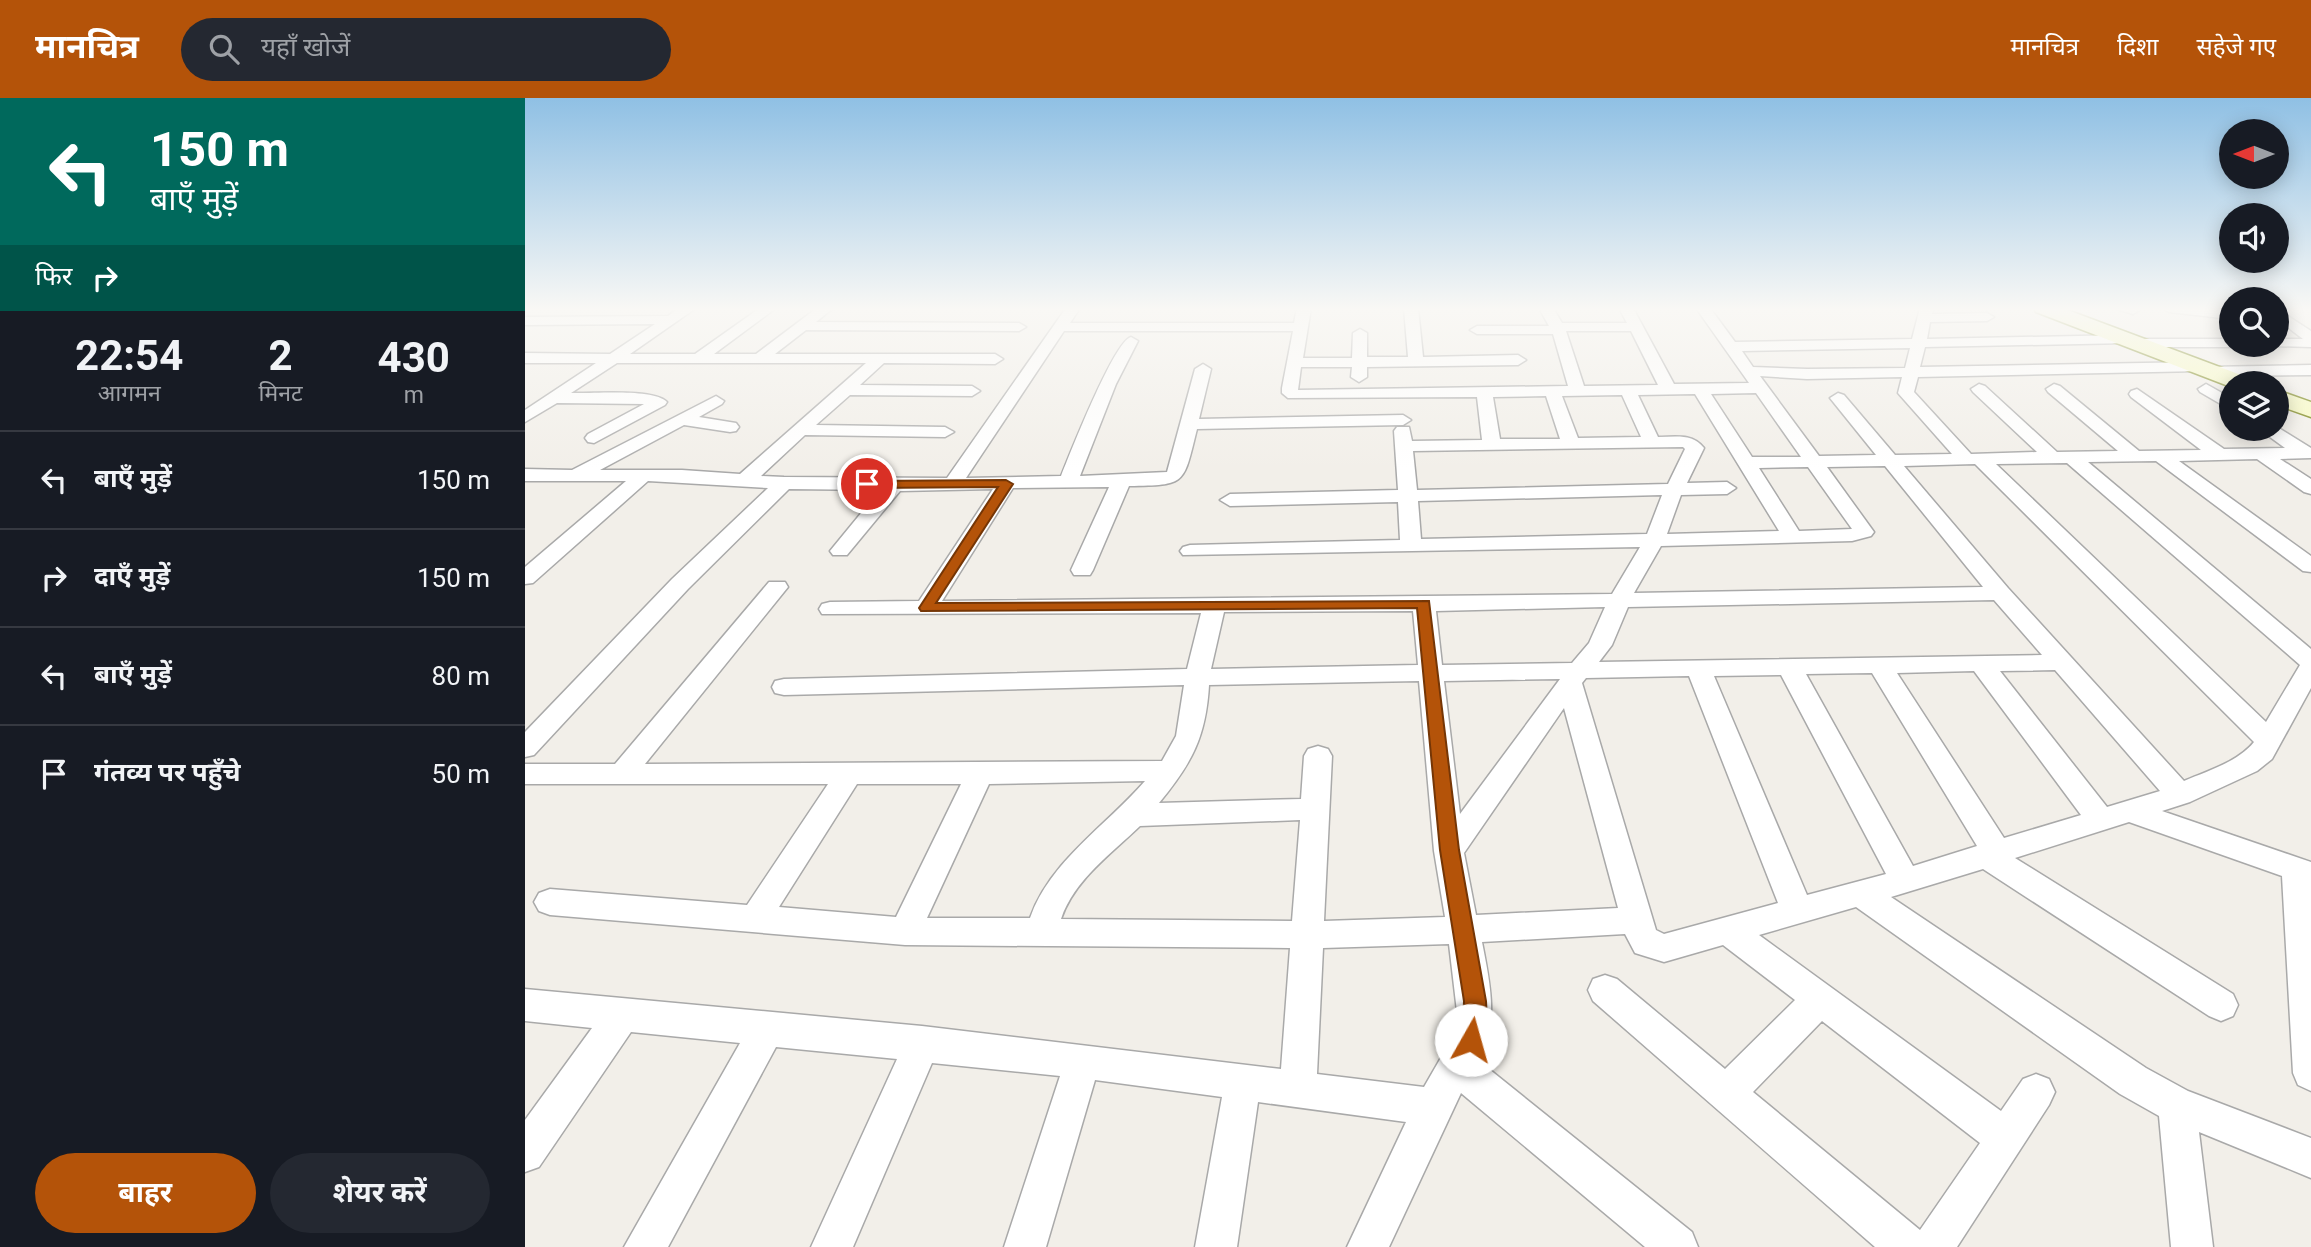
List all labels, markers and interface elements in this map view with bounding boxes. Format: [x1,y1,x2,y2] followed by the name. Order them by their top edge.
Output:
[181,18,671,81] search box
[35,27,139,66] text: मानचित्र
[205,30,243,68] icon: search
[261,32,350,62] text: यहाँ खोजें
[2010,33,2079,61] text: मानचित्र
[2117,33,2158,61] text: दिशा
[2196,33,2276,61] text: सहेजे गए
[2219,119,2289,189] north arrow
[2219,119,2289,441] map controls
[150,121,289,178] text: 150 m
[35,126,126,217] icon: left
[150,180,238,218] text: बाएँ मुड़ें
[2219,203,2289,273] button: sound
[86,259,124,297] icon: right
[35,261,72,291] text: फिर
[2219,287,2289,357] button: search
[75,331,183,380] text: 22:54
[268,331,293,380] text: 2
[378,333,450,382] text: 430
[2219,371,2289,441] button: layers
[98,380,161,407] text: आगमन
[258,380,303,407] text: मिनट
[404,382,424,409] text: m
[837,454,897,514] pin
[35,461,73,499] icon: left
[94,463,172,493] text: बाएँ मुड़ें
[417,465,490,495] text: 150 m
[848,465,886,503] icon: arrive
[35,559,73,597] icon: right
[94,561,170,591] text: दाएँ मुड़ें
[417,563,490,593] text: 150 m
[35,657,73,695] icon: left
[94,659,172,689] text: बाएँ मुड़ें
[432,661,490,691] text: 80 m
[35,755,73,793] icon: arrive
[94,757,241,787] text: गंतव्य पर पहुँचे
[432,759,490,789] text: 50 m
[1434,1003,1508,1077] position arrow
[35,1153,256,1233] button: बाहर
[270,1153,490,1233] button: शेयर करें

